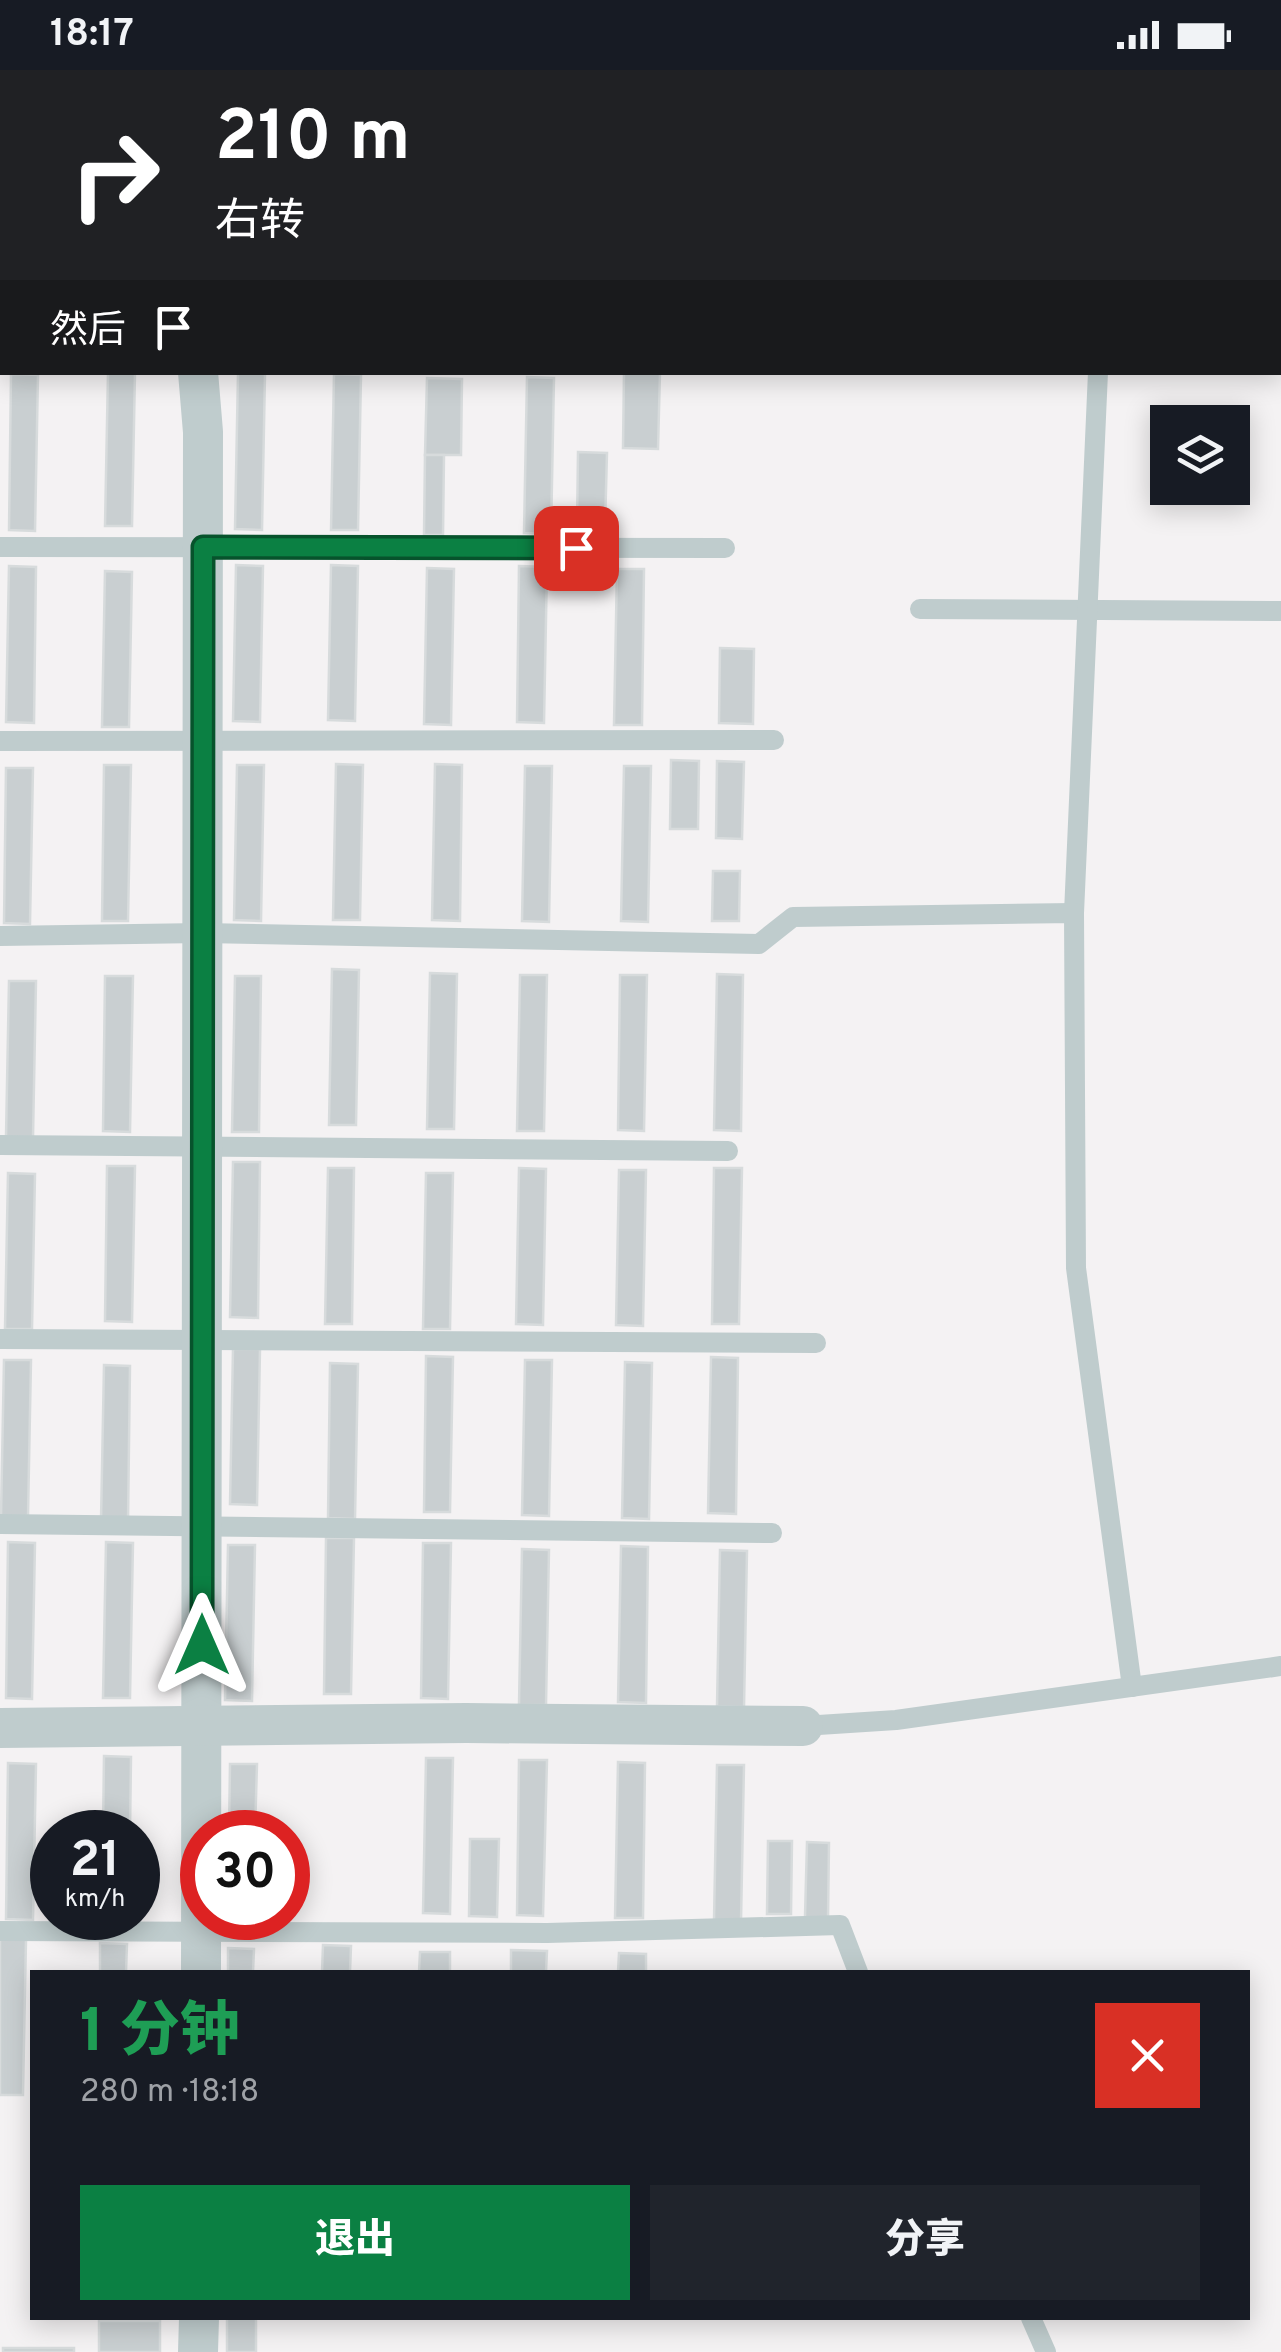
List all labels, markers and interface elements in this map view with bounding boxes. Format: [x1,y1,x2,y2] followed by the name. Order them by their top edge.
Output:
[50,11,134,60] text: 18:17
[215,96,411,185] text: 210 m
[50,110,180,240] icon: right
[215,195,305,252] text: 右转
[146,300,201,355] icon: arrive
[50,308,126,357] text: 然后
[1150,405,1250,505] map controls
[1150,405,1250,505] button: layers
[534,506,619,591] pin
[549,521,604,576] icon: arrive
[150,1593,254,1697] position arrow
[180,1810,310,1940] speed limit sign: 30
[70,1831,120,1894] text: 21
[65,1884,125,1916] text: km/h
[80,1997,240,2073] text: 1 分钟
[1095,2003,1200,2108] button: close
[80,2073,259,2113] text: 280 m · 18:18
[80,2185,630,2300] button: 退出
[650,2185,1200,2300] button: 分享

